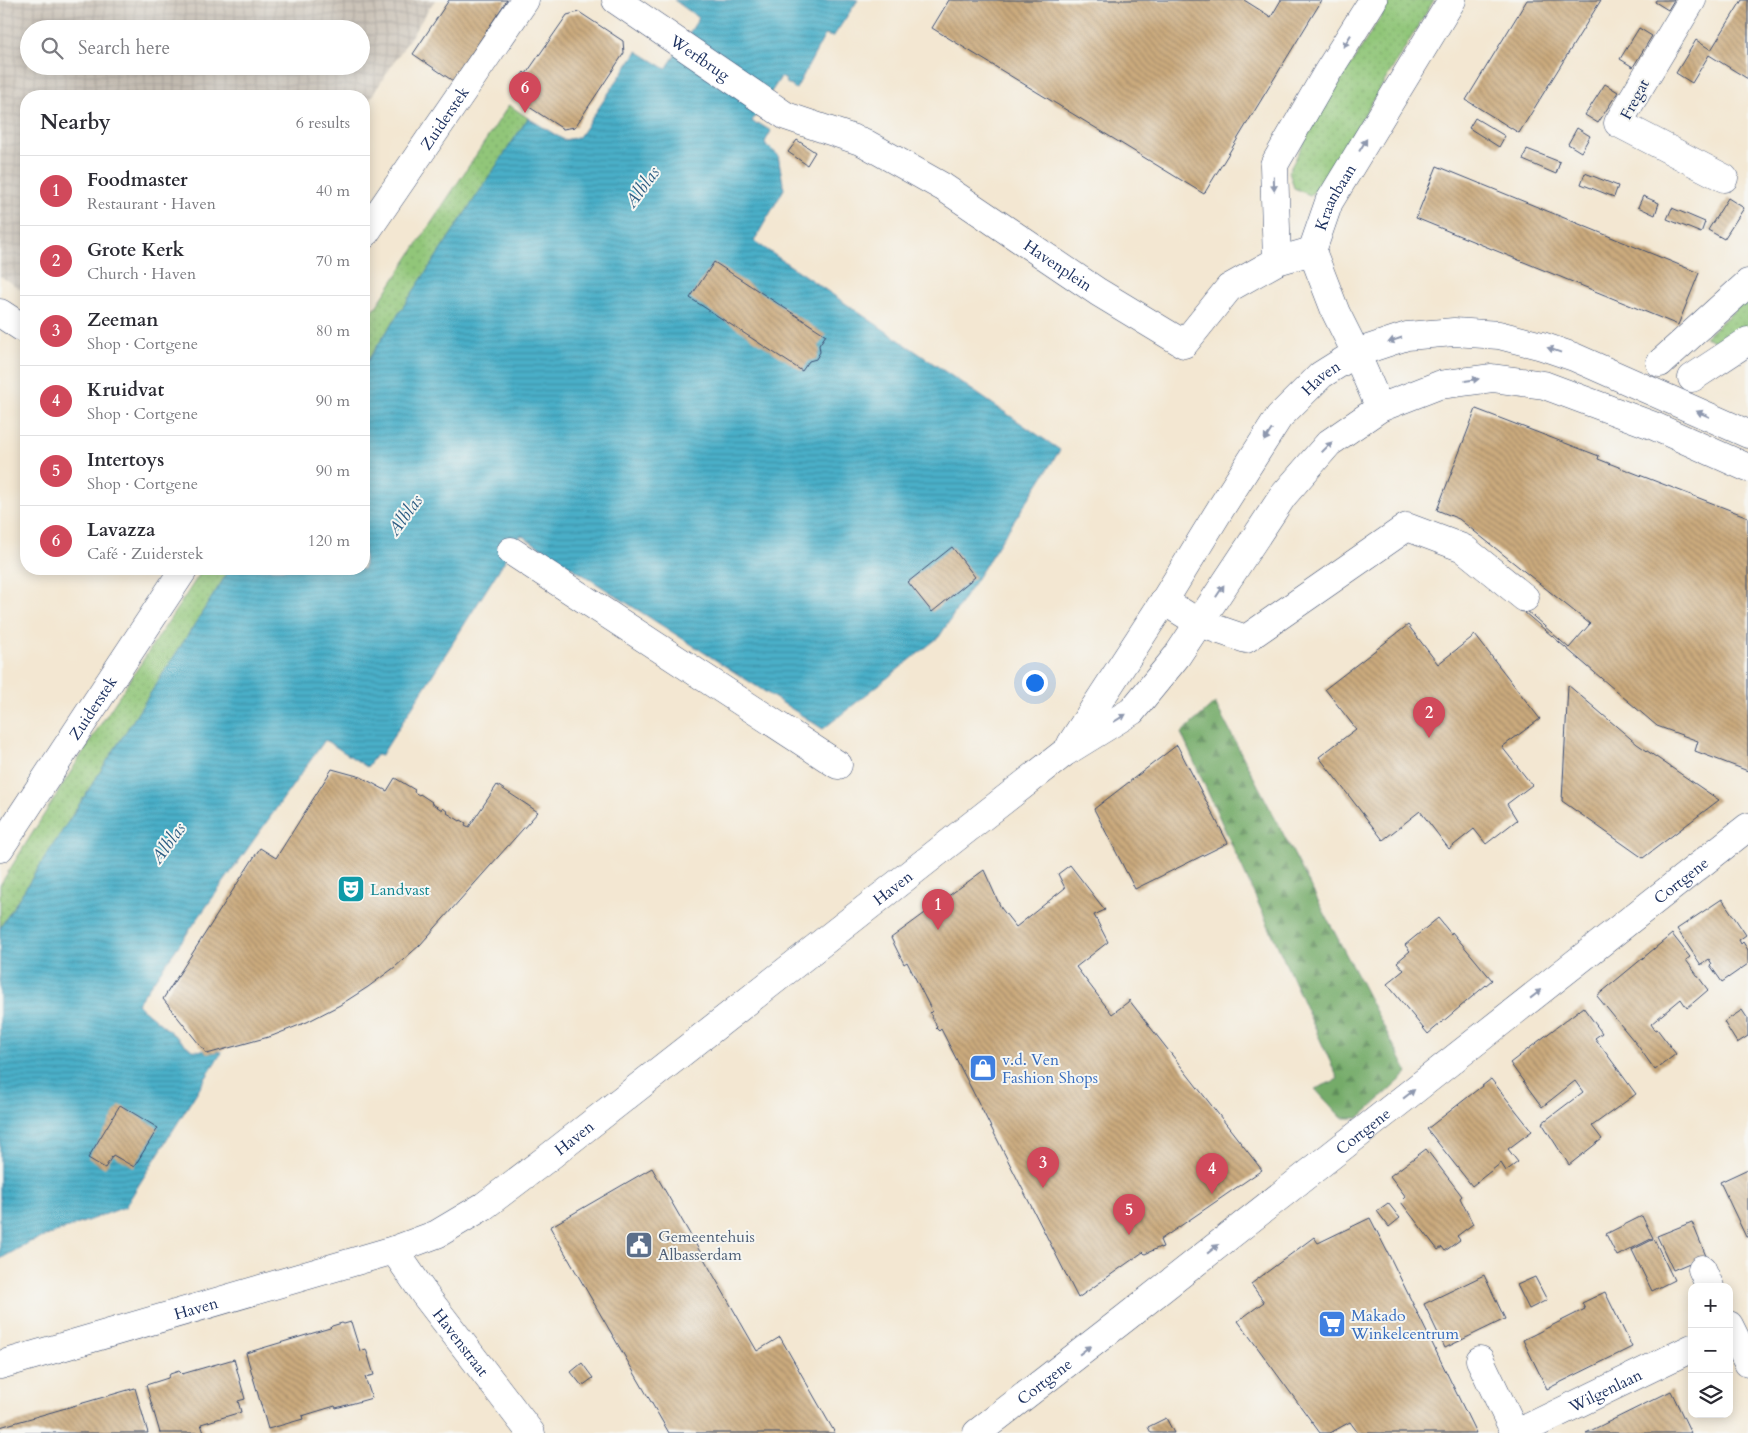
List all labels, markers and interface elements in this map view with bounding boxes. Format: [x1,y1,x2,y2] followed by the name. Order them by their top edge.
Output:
[20,20,370,75] search box
[665,30,734,87] street label: Werfbrug
[38,34,66,62] icon: search
[78,35,170,61] text: Search here
[1343,35,1352,48] one-way arrow
[509,72,541,113] pin: 6
[1615,75,1655,124] street label: Fregat
[416,82,475,155] street label: Zuiderstek
[40,108,111,137] text: Nearby
[296,112,350,134] text: 6 results
[1359,139,1368,152] one-way arrow
[1310,160,1362,234] street label: Kraanbaan
[618,162,666,214] water label: Alblas
[87,167,188,193] text: Foodmaster
[1271,176,1279,192] one-way arrow
[52,180,60,202] text: 1
[316,180,350,202] text: 40 m
[87,193,216,215] text: Restaurant · Haven
[1019,235,1096,297] street label: Havenplein
[87,237,184,263] text: Grote Kerk
[52,250,60,272] text: 2
[316,250,350,272] text: 70 m
[87,263,196,285] text: Church · Haven
[87,307,159,333] text: Zeeman
[52,320,60,342] text: 3
[316,320,350,342] text: 80 m
[87,333,198,355] text: Shop · Cortgene
[1387,337,1402,344] one-way arrow
[1546,346,1561,354] one-way arrow
[1297,356,1345,401] street label: Haven
[1464,376,1480,384] one-way arrow
[87,377,164,403] text: Kruidvat
[52,390,60,412] text: 4
[316,390,350,412] text: 90 m
[87,403,198,425] text: Shop · Cortgene
[1696,410,1710,418] one-way arrow
[1263,428,1272,441] one-way arrow
[1321,441,1333,453] one-way arrow
[87,447,164,473] text: Intertoys
[52,460,60,482] text: 5
[316,460,350,482] text: 90 m
[87,473,198,495] text: Shop · Cortgene
[381,490,429,542] water label: Alblas
[87,517,155,543] text: Lavazza
[52,530,60,552] text: 6
[308,530,350,552] text: 120 m
[87,543,203,565] text: Café · Zuiderstek
[1215,585,1225,598] one-way arrow
[1022,670,1048,696] your location
[64,672,123,745] street label: Zuiderstek
[1413,697,1445,738] pin: 2
[1114,713,1127,723] one-way arrow
[144,818,192,870] water label: Alblas
[1649,852,1713,909] street label: Cortgene
[869,866,918,911] street label: Haven
[336,874,366,904] theatre icon: Landvast
[370,879,430,901] place label: Landvast
[922,889,954,930] pin: 1
[1530,988,1543,999] one-way arrow
[1002,1049,1098,1089] place label: v.d. Ven Fashion Shops
[968,1053,998,1083] shop icon: v.d. Ven Fashion Shops
[1402,1089,1415,1100] one-way arrow
[1331,1103,1395,1160] street label: Cortgene
[550,1116,599,1161] street label: Haven
[1027,1147,1059,1188] pin: 3
[1196,1153,1228,1194] pin: 4
[1113,1194,1145,1235] pin: 5
[658,1226,755,1266] place label: Gemeentehuis Albasserdam
[624,1230,654,1260] public building icon: Gemeentehuis Albasserdam
[1206,1244,1219,1255] one-way arrow
[1688,1283,1733,1418] map controls
[1688,1283,1733,1328] button: +
[172,1292,221,1326] street label: Haven
[427,1304,493,1381] street label: Havenstraat
[1350,1305,1459,1345] place label: Makado Winkelcentrum
[1317,1309,1347,1339] supermarket icon: Makado Winkelcentrum
[1688,1328,1733,1373] button: −
[1078,1344,1091,1355] one-way arrow
[1013,1353,1077,1410] street label: Cortgene
[1565,1364,1646,1419] street label: Wilgenlaan
[1688,1373,1733,1418] button: layers

